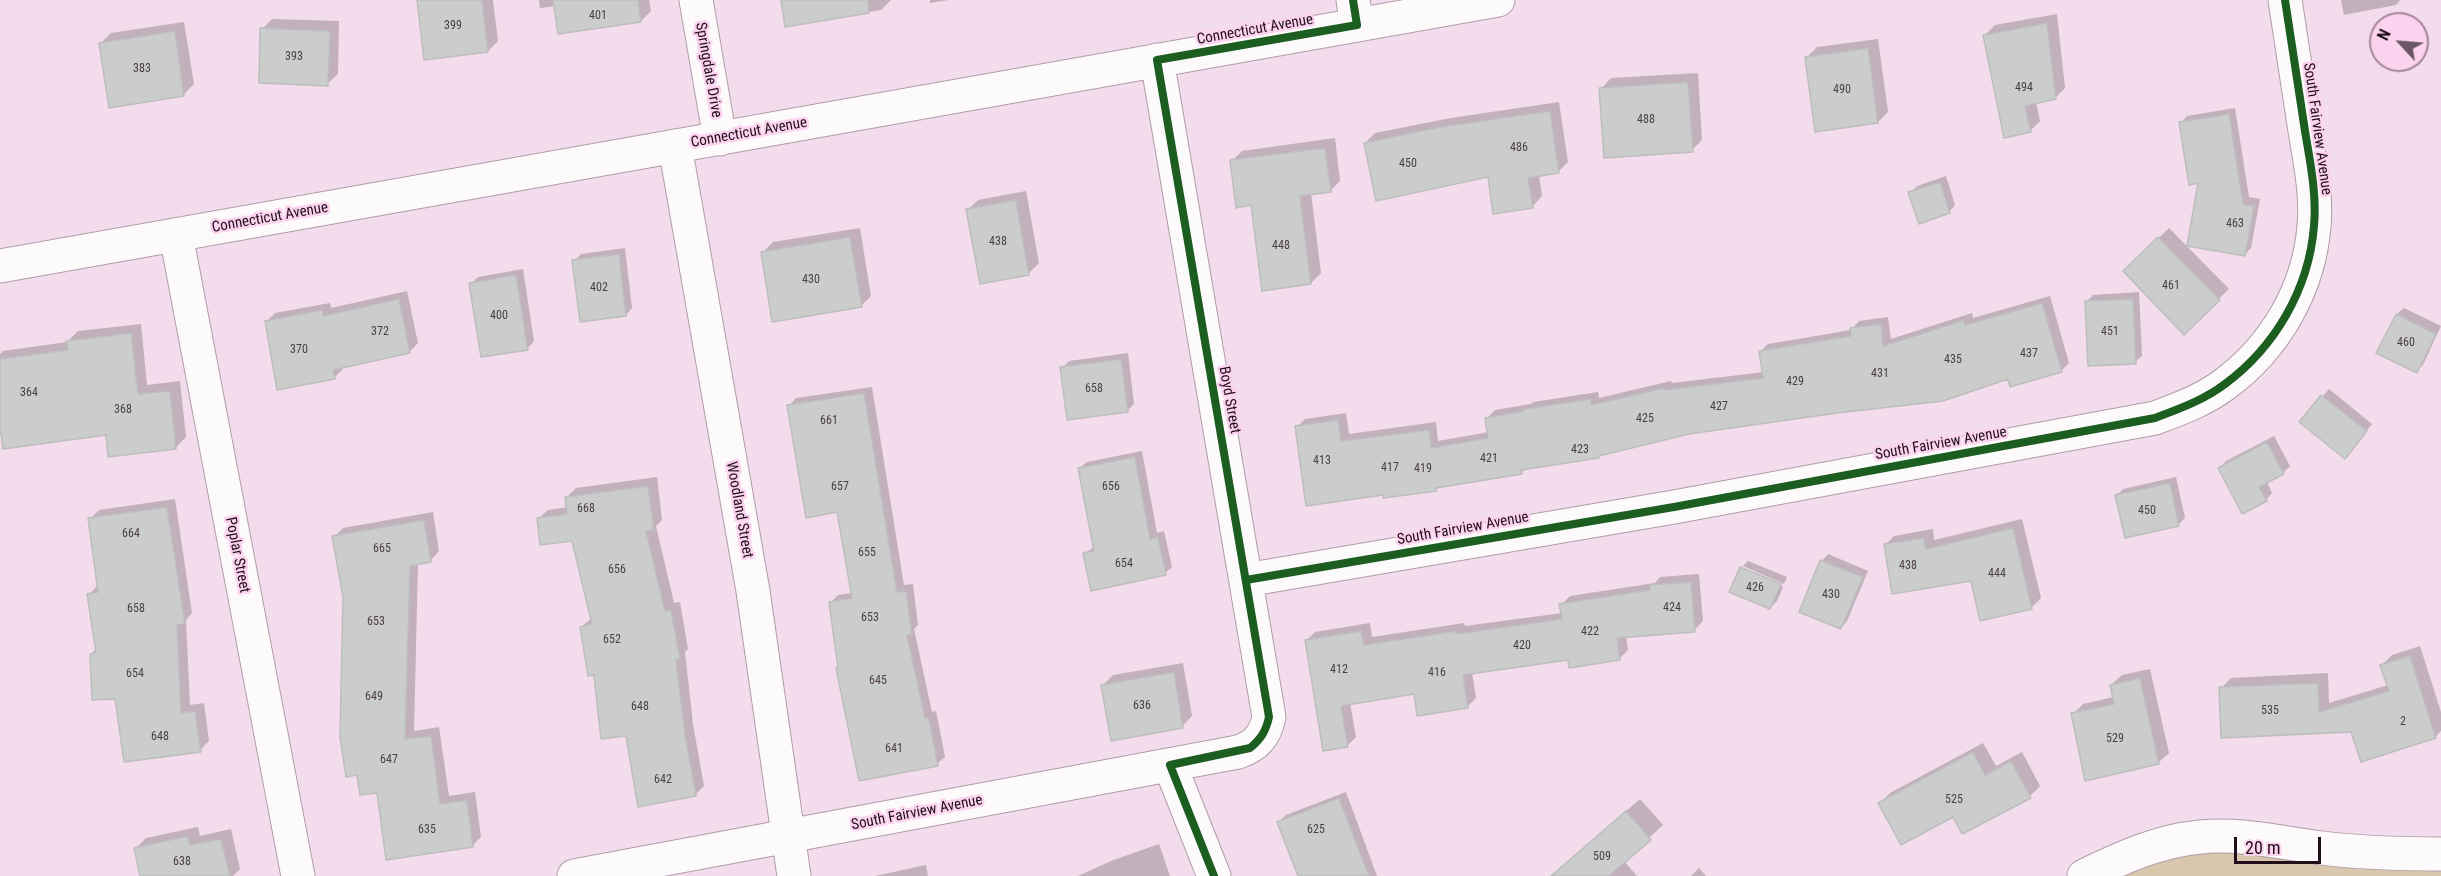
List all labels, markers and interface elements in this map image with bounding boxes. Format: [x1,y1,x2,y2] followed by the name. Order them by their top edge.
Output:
[589,9,607,23] house number: 401
[1196,11,1314,49] street label: Connecticut Avenue
[2369,12,2429,72] north arrow
[444,19,462,33] house number: 399
[691,21,725,119] street label: Springdale Drive
[2373,26,2395,43] text: N
[285,50,303,64] house number: 393
[133,62,151,76] house number: 383
[2299,62,2335,196] street label: South Fairview Avenue
[2015,81,2033,95] house number: 494
[1833,83,1851,97] house number: 490
[1637,113,1655,127] house number: 488
[690,114,808,152] street label: Connecticut Avenue
[1510,141,1528,155] house number: 486
[1399,157,1417,171] house number: 450
[211,199,329,237] street label: Connecticut Avenue
[2226,217,2244,231] house number: 463
[989,235,1007,249] house number: 438
[1272,239,1290,253] house number: 448
[802,273,820,287] house number: 430
[2162,279,2180,293] house number: 461
[590,281,608,295] house number: 402
[490,309,508,323] house number: 400
[371,325,389,339] house number: 372
[2101,325,2119,339] house number: 451
[2397,336,2415,350] house number: 460
[290,343,308,357] house number: 370
[2020,347,2038,361] house number: 437
[1944,353,1962,367] house number: 435
[1214,365,1244,435] street label: Boyd Street
[1871,367,1889,381] house number: 431
[1786,375,1804,389] house number: 429
[1085,382,1103,396] house number: 658
[20,386,38,400] house number: 364
[1710,400,1728,414] house number: 427
[114,403,132,417] house number: 368
[1636,412,1654,426] house number: 425
[820,414,838,428] house number: 661
[1874,424,2008,464] street label: South Fairview Avenue
[1571,443,1589,457] house number: 423
[1480,452,1498,466] house number: 421
[1313,454,1331,468] house number: 413
[722,460,756,560] street label: Woodland Street
[1381,461,1399,475] house number: 417
[1414,462,1432,476] house number: 419
[831,480,849,494] house number: 657
[1102,480,1120,494] house number: 656
[577,502,595,516] house number: 668
[2138,504,2156,518] house number: 450
[1396,509,1530,549] street label: South Fairview Avenue
[221,516,253,594] street label: Poplar Street
[122,527,140,541] house number: 664
[373,542,391,556] house number: 665
[858,546,876,560] house number: 655
[1115,557,1133,571] house number: 654
[1899,559,1917,573] house number: 438
[608,563,626,577] house number: 656
[1988,567,2006,581] house number: 444
[1746,581,1764,595] house number: 426
[1822,588,1840,602] house number: 430
[1663,601,1681,615] house number: 424
[127,602,145,616] house number: 658
[861,611,879,625] house number: 653
[367,615,385,629] house number: 653
[1581,625,1599,639] house number: 422
[603,633,621,647] house number: 652
[1513,639,1531,653] house number: 420
[1330,663,1348,677] house number: 412
[1428,666,1446,680] house number: 416
[126,667,144,681] house number: 654
[869,674,887,688] house number: 645
[365,690,383,704] house number: 649
[1133,699,1151,713] house number: 636
[631,700,649,714] house number: 648
[2261,704,2279,718] house number: 535
[2400,715,2406,729] house number: 2
[151,730,169,744] house number: 648
[2106,732,2124,746] house number: 529
[885,742,903,756] house number: 641
[380,753,398,767] house number: 647
[654,773,672,787] house number: 642
[850,791,984,835] street label: South Fairview Avenue
[1945,793,1963,807] house number: 525
[418,823,436,837] house number: 635
[1307,823,1325,837] house number: 625
[2237,825,2324,863] scale bar
[2245,837,2280,858] text: 20 m
[1593,850,1611,864] house number: 509
[173,855,191,869] house number: 638

